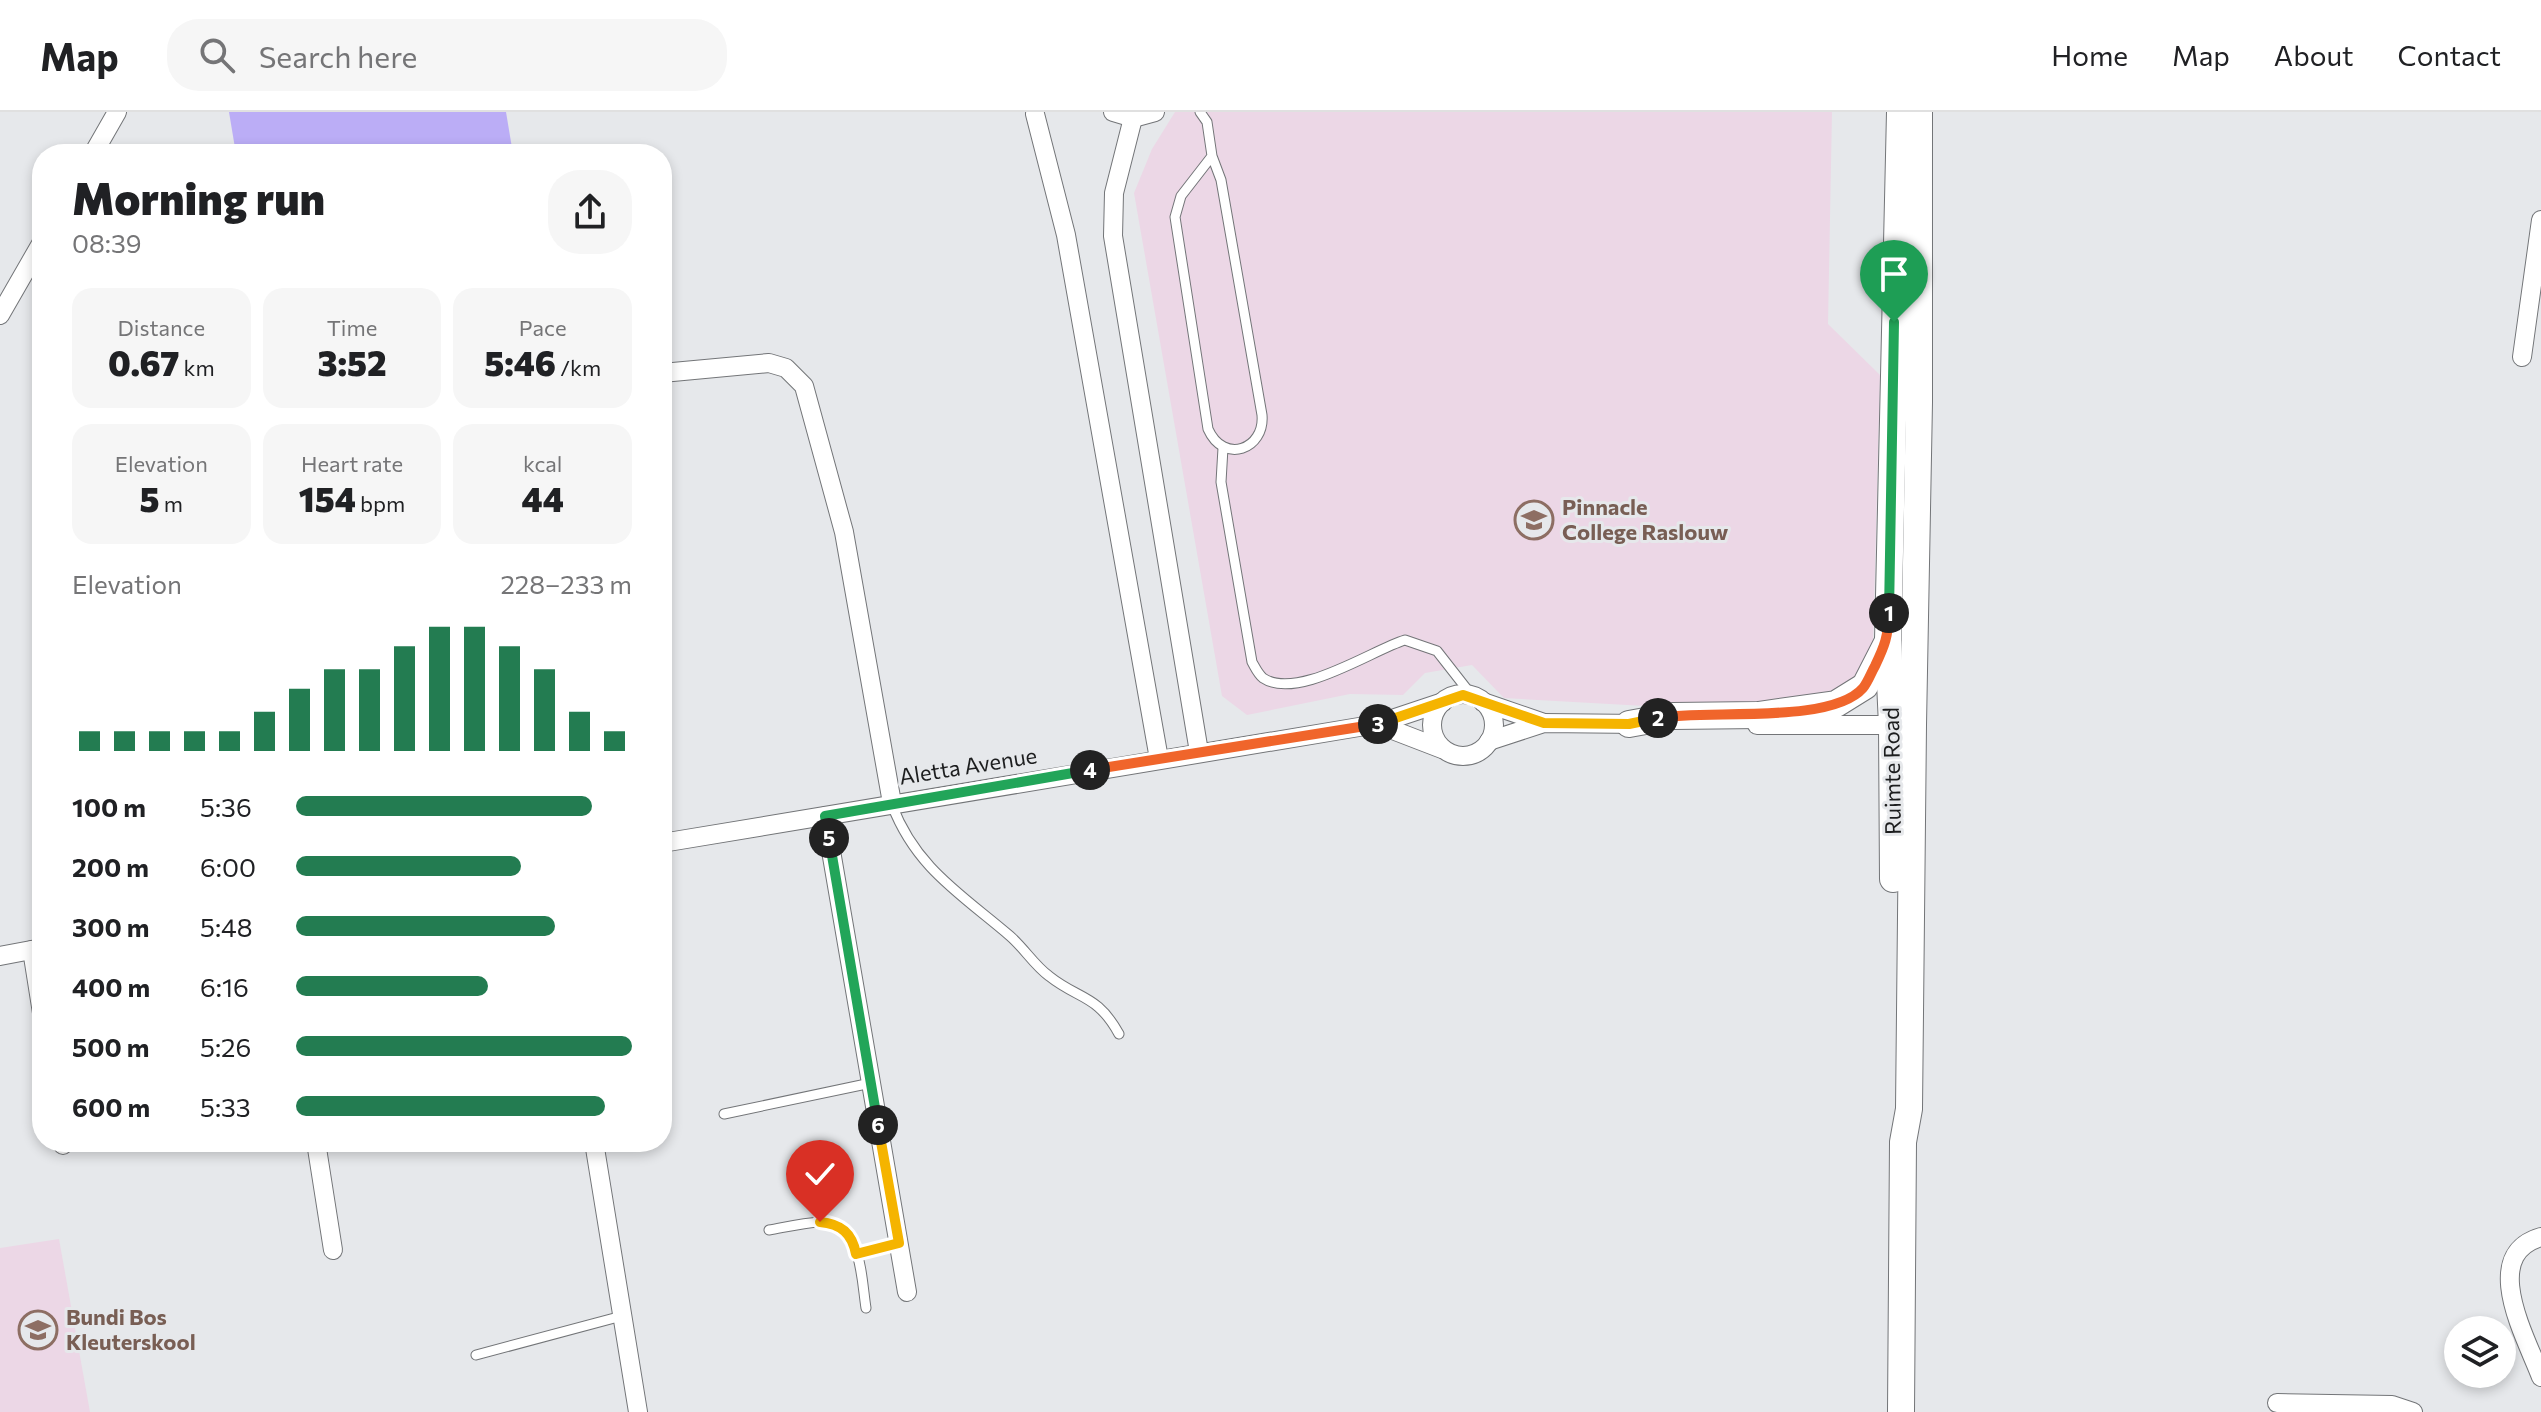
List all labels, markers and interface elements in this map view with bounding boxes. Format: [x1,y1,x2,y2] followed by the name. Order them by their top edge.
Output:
[167,19,727,91] search box
[40,32,119,79] text: Map
[195,33,239,77] icon: search
[259,37,417,74] text: Search here
[2051,38,2128,72] text: Home
[2172,38,2230,72] text: Map
[2274,38,2354,72] text: About
[2398,38,2501,72] text: Contact
[72,170,325,224] text: Morning run
[548,170,632,254] button: share
[72,227,142,258] text: 08:39
[1860,240,1928,322] pin
[1872,252,1916,296] icon: arrive
[118,314,205,341] text: Distance
[327,314,377,341] text: Time
[519,314,567,341] text: Pace
[108,341,179,383] text: 0.67
[317,341,387,383] text: 3:52
[484,341,556,383] text: 5:46
[179,354,215,381] text: km
[556,354,601,381] text: /km
[115,450,208,477] text: Elevation
[301,450,403,477] text: Heart rate
[523,450,562,477] text: kcal
[140,477,160,519] text: 5
[299,477,356,519] text: 154
[522,477,564,519] text: 44
[160,490,183,517] text: m
[356,490,405,517] text: bpm
[1562,493,1728,545] place label: Pinnacle College Raslouw
[1513,499,1555,541] school or university icon: Pinnacle College Raslouw
[72,568,182,599] text: Elevation
[500,568,632,599] text: 228–233 m
[1869,593,1909,633] pin: 1
[1884,599,1894,626] text: 1
[1638,698,1678,738] pin: 2
[1358,704,1398,744] pin: 3
[1652,704,1664,731] text: 2
[1877,707,1906,835] street label: Ruimte Road
[1372,710,1384,737] text: 3
[897,741,1039,790] street label: Aletta Avenue
[1070,750,1110,790] pin: 4
[1083,756,1097,783] text: 4
[72,791,146,822] text: 100 m
[200,791,252,822] text: 5:36
[809,818,849,858] pin: 5
[823,824,835,851] text: 5
[72,851,149,882] text: 200 m
[200,851,256,882] text: 6:00
[72,911,149,942] text: 300 m
[200,911,252,942] text: 5:48
[72,971,150,1002] text: 400 m
[200,971,249,1002] text: 6:16
[72,1031,149,1062] text: 500 m
[200,1031,251,1062] text: 5:26
[72,1091,150,1122] text: 600 m
[200,1091,251,1122] text: 5:33
[858,1105,898,1145] pin: 6
[871,1111,885,1138] text: 6
[786,1140,854,1222] pin
[798,1152,842,1196] icon: check
[66,1303,196,1355] place label: Bundi Bos Kleuterskool
[17,1309,59,1351] school or university icon: Bundi Bos Kleuterskool
[2444,1316,2516,1388] map controls
[2444,1316,2516,1388] button: layers

